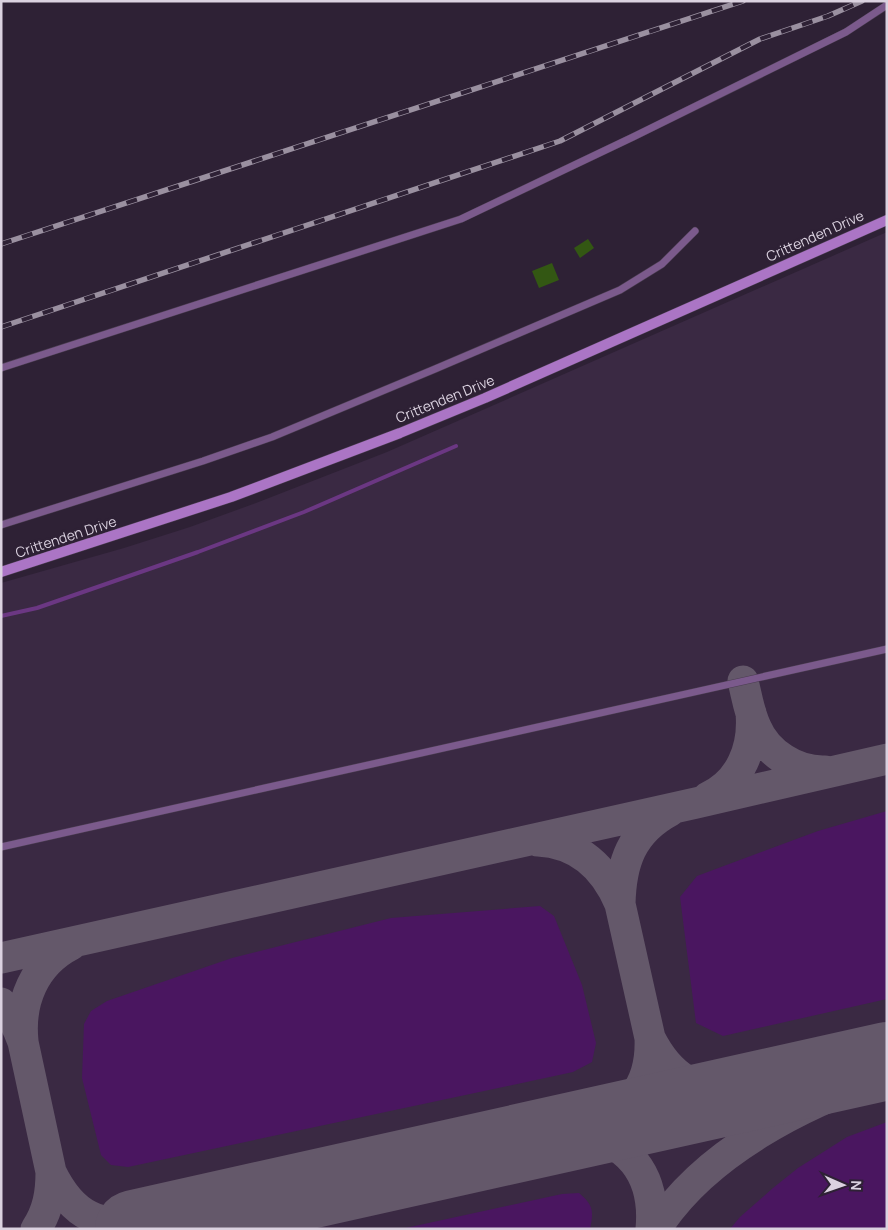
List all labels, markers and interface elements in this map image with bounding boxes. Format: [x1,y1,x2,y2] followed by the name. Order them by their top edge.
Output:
[763,205,867,266] street label: Crittenden Drive
[393,370,497,427] street label: Crittenden Drive
[13,511,119,562] street label: Crittenden Drive
[818,1160,868,1210] north arrow
[847,1180,866,1191] text: N

